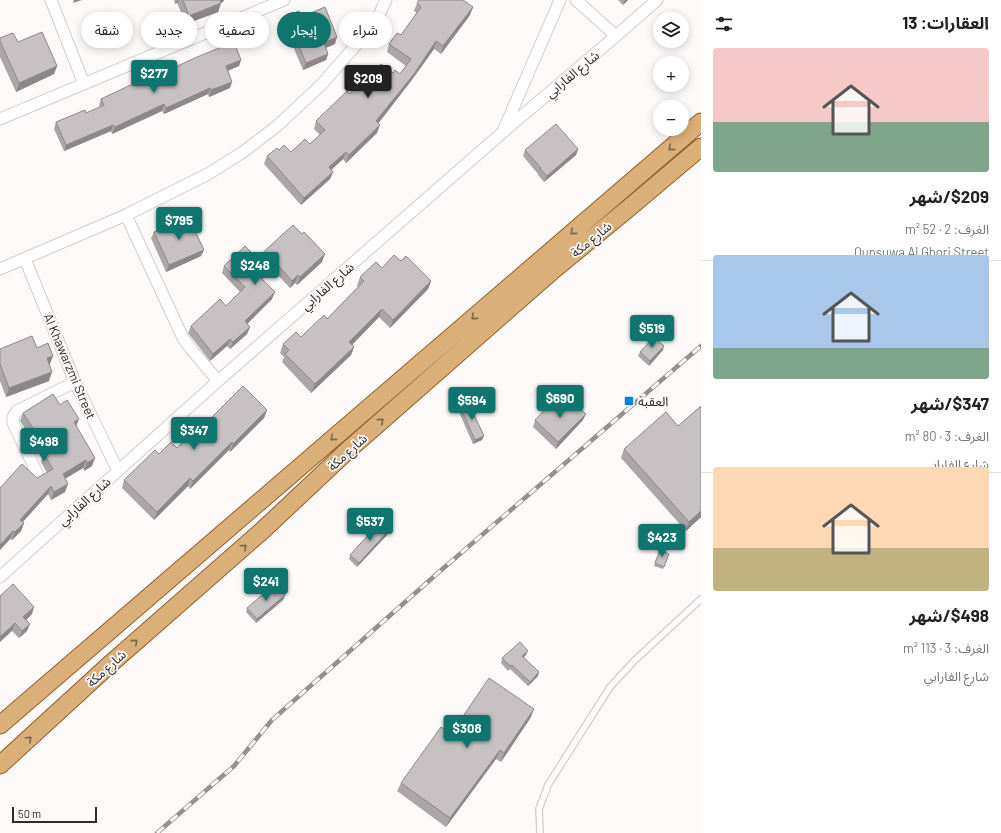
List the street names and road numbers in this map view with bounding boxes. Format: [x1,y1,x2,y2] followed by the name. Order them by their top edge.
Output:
[542,47,604,103] street label: شارع الفارابي
[567,218,616,263] street label: شارع مكة
[297,259,359,316] street label: شارع الفارابي
[40,311,100,421] street label: Al Khawarzmi Street
[324,430,372,476] street label: شارع مكة
[54,473,116,531] street label: شارع الفارابي
[83,646,131,692] street label: شارع مكة

